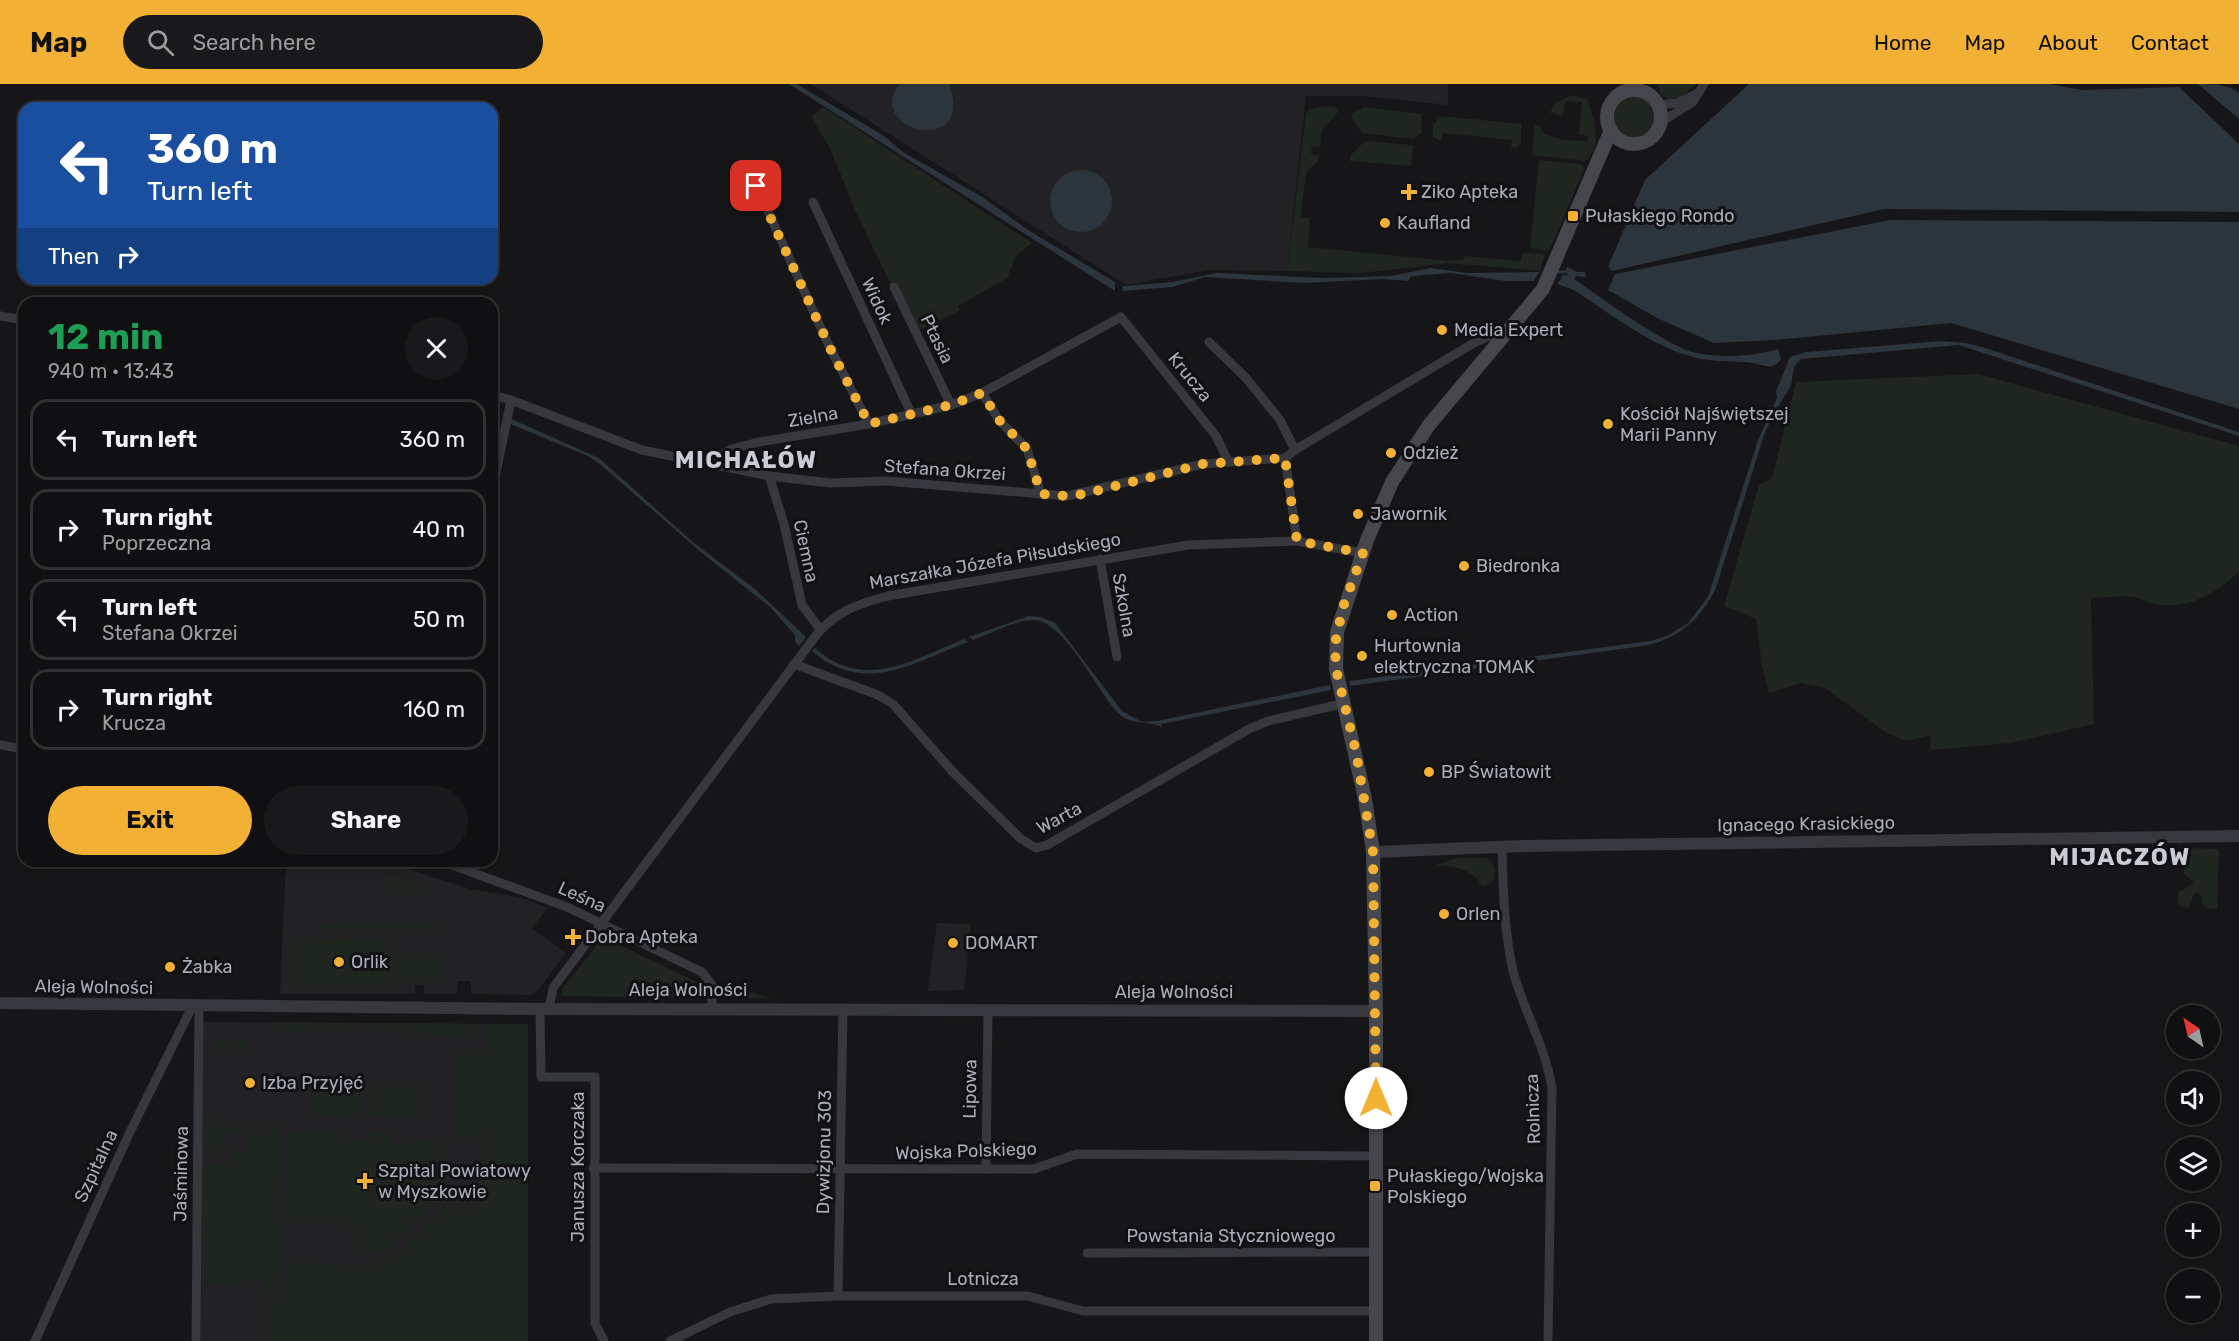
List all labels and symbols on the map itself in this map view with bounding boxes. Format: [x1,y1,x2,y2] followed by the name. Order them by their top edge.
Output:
[730,160,781,211] pin
[1421,181,1518,203] place label: Ziko Apteka
[1402,185,1416,199] marker: Ziko Apteka
[1585,205,1735,227] place label: Pułaskiego Rondo
[1566,209,1580,223] marker: Pułaskiego Rondo
[1397,212,1471,234] place label: Kaufland
[1378,216,1392,230] marker: Kaufland
[857,274,898,329] street label: Widok
[916,311,958,367] street label: Ptasia
[1454,319,1563,341] place label: Media Expert
[1435,323,1449,337] marker: Media Expert
[1163,348,1217,406] street label: Krucza
[786,402,840,432] street label: Zielna
[1620,403,1789,446] place label: Kościół Najświętszej Marii Panny
[1601,417,1615,431] marker: Kościół Najświętszej Marii Panny
[1403,442,1459,464] place label: Odzież
[675,445,817,474] district label: MICHAŁÓW
[1384,446,1398,460] marker: Odzież
[883,455,1007,485] street label: Stefana Okrzei
[1370,503,1448,525] place label: Jawornik
[1351,507,1365,521] marker: Jawornik
[789,518,823,584] street label: Ciemna
[867,528,1123,594] street label: Marszałka Józefa Piłsudskiego
[1476,555,1560,577] place label: Biedronka
[1457,559,1471,573] marker: Biedronka
[1108,571,1140,639] street label: Szkolna
[1404,604,1459,626] place label: Action
[1385,608,1399,622] marker: Action
[1374,635,1535,678] place label: Hurtownia elektryczna TOMAK
[1355,649,1369,663] marker: Hurtownia elektryczna TOMAK
[1441,761,1551,783] place label: BP Światowit
[1422,765,1436,779] marker: BP Światowit
[1033,797,1085,839] street label: Warta
[1717,811,1895,837] street label: Ignacego Krasickiego
[2049,842,2191,871] district label: MIJACZÓW
[555,877,609,917] street label: Leśna
[1456,903,1500,925] place label: Orlen
[1437,907,1451,921] marker: Orlen
[585,926,698,948] place label: Dobra Apteka
[566,930,580,944] marker: Dobra Apteka
[965,932,1038,954] place label: DOMART
[946,936,960,950] marker: DOMART
[351,951,389,973] place label: Orlik
[332,955,346,969] marker: Orlik
[182,956,233,978] place label: Żabka
[163,960,177,974] marker: Żabka
[35,975,153,999] street label: Aleja Wolności
[629,979,747,1001] street label: Aleja Wolności
[1115,981,1233,1003] street label: Aleja Wolności
[2166,1005,2220,1059] north arrow
[958,1059,982,1119] street label: Lipowa
[1344,1066,1408,1130] position arrow
[262,1072,363,1094] place label: Izba Przyjęć
[1521,1073,1545,1145] street label: Rolnicza
[243,1076,257,1090] marker: Izba Przyjęć
[812,1090,836,1214] street label: Dywizjonu 303
[567,1091,589,1243] street label: Janusza Korczaka
[70,1126,122,1206] street label: Szpitalna
[169,1126,193,1222] street label: Jaśminowa
[895,1138,1037,1164] street label: Wojska Polskiego
[378,1160,531,1203] place label: Szpital Powiatowy w Myszkowie
[1387,1165,1544,1208] place label: Pułaskiego/Wojska Polskiego
[356,1172,374,1190] marker: Szpital Powiatowy w Myszkowie
[1368,1179,1382,1193] marker: Pułaskiego/Wojska Polskiego
[1126,1225,1336,1247] street label: Powstania Styczniowego
[947,1268,1019,1290] street label: Lotnicza

